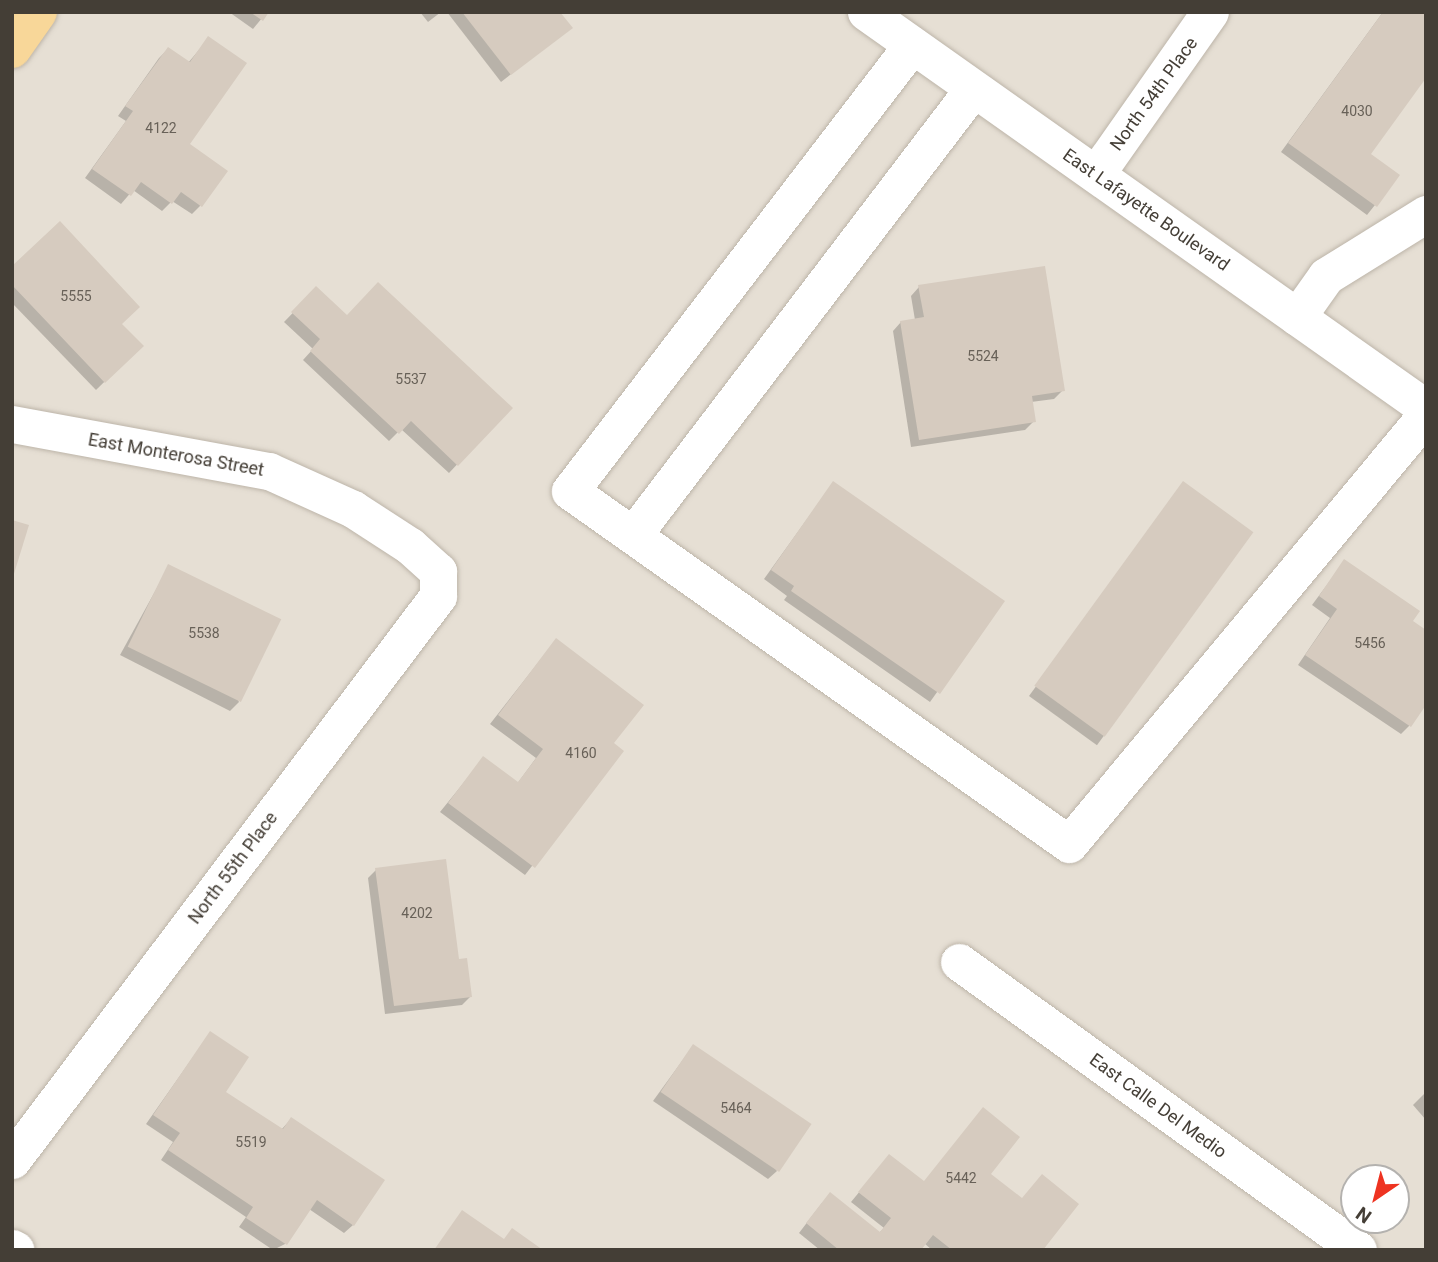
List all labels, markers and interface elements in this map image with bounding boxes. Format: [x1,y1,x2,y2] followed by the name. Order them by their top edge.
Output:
[1106,33,1202,155] street label: North 54th Place
[1341,103,1373,119] house number: 4030
[145,120,177,136] house number: 4122
[1059,144,1233,276] street label: East Lafayette Boulevard
[60,288,92,304] house number: 5555
[967,348,999,364] house number: 5524
[395,371,427,387] house number: 5537
[86,429,266,481] street label: East Monterosa Street
[188,625,220,641] house number: 5538
[1354,635,1386,651] house number: 5456
[565,745,597,761] house number: 4160
[184,808,282,928] street label: North 55th Place
[401,905,433,921] house number: 4202
[1085,1049,1231,1163] street label: East Calle Del Medio
[720,1100,752,1116] house number: 5464
[235,1134,267,1150] house number: 5519
[1340,1164,1410,1234] north arrow
[945,1170,977,1186] house number: 5442
[1352,1202,1376,1228] text: N

